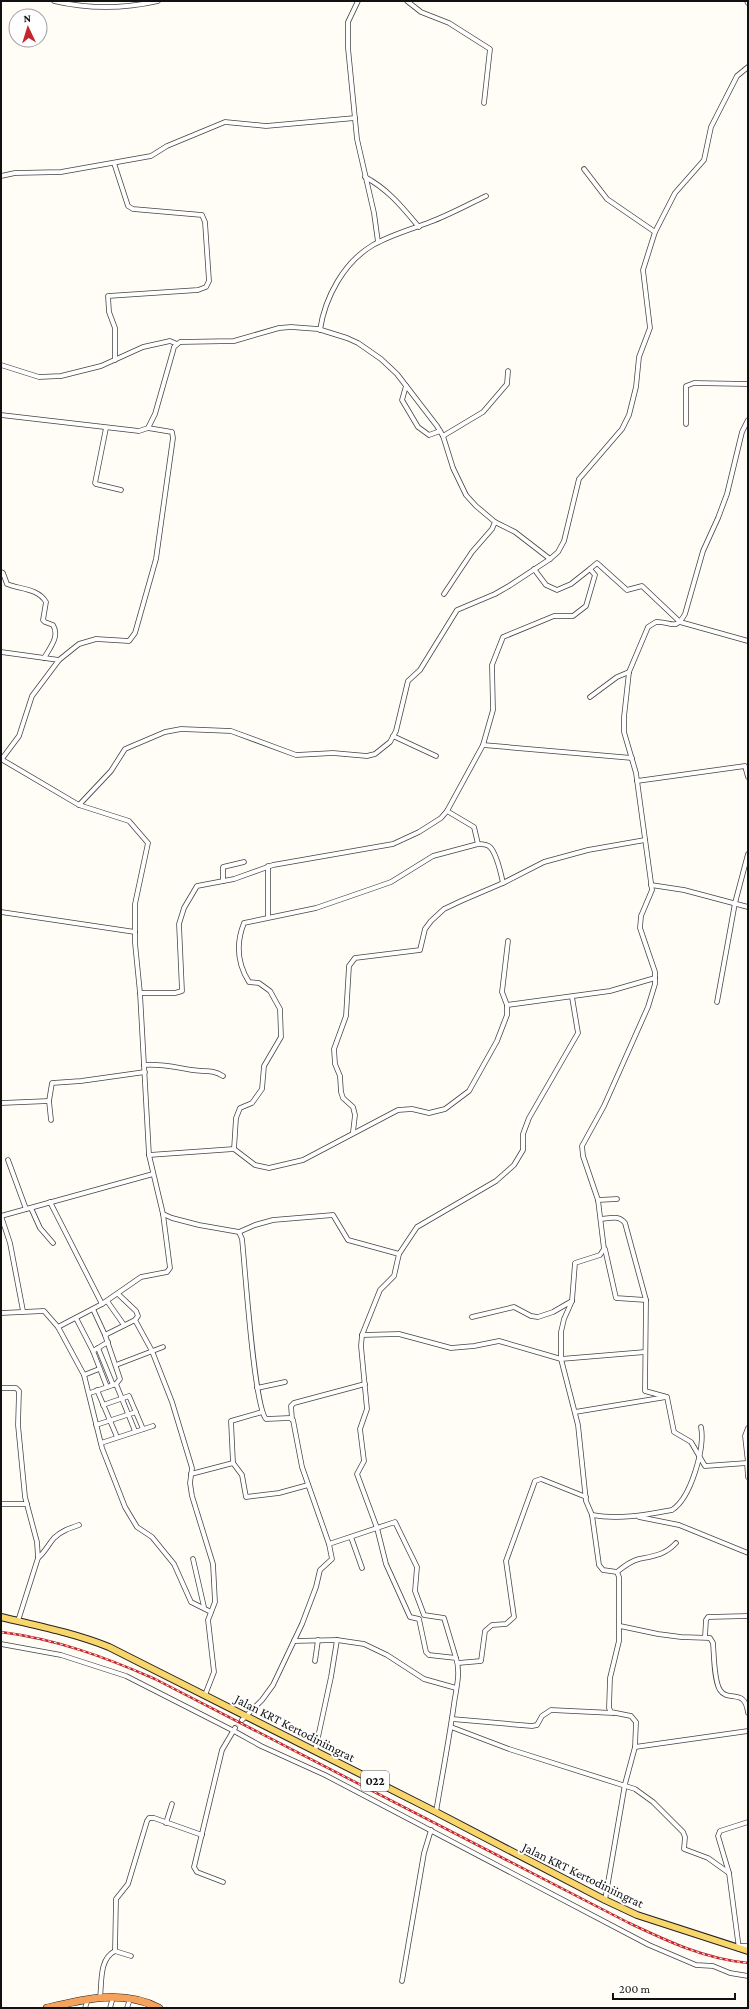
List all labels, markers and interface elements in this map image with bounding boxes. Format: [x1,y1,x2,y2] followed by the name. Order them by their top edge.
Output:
[8,8,48,48] north arrow
[23,12,32,24] text: N
[232,1691,358,1765] street label: Jalan KRT Kertodiniingrat
[361,1771,389,1791] road number: 022
[519,1839,647,1911] street label: Jalan KRT Kertodiniingrat
[613,1975,735,2001] scale bar
[619,1982,651,1996] text: 200 m

